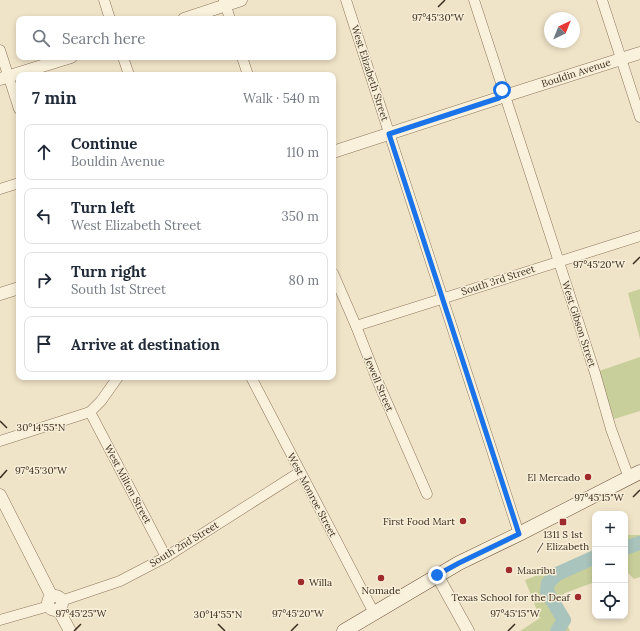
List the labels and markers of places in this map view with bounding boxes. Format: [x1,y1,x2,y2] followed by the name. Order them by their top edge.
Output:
[527,471,580,484] place label: El Mercado
[583,472,593,482] marker: El Mercado
[383,515,455,528] place label: First Food Mart
[458,516,468,526] marker: First Food Mart
[558,517,568,527] marker: 1311 S 1st / Elizabeth
[537,528,589,553] place label: 1311 S 1st / Elizabeth
[517,564,555,577] place label: Maaribu
[504,565,514,575] marker: Maaribu
[376,573,386,583] marker: Nomade
[309,576,332,589] place label: Willa
[296,577,306,587] marker: Willa
[362,584,401,597] place label: Nomade
[452,591,571,604] place label: Texas School for the Deaf
[573,592,583,602] marker: Texas School for the Deaf

